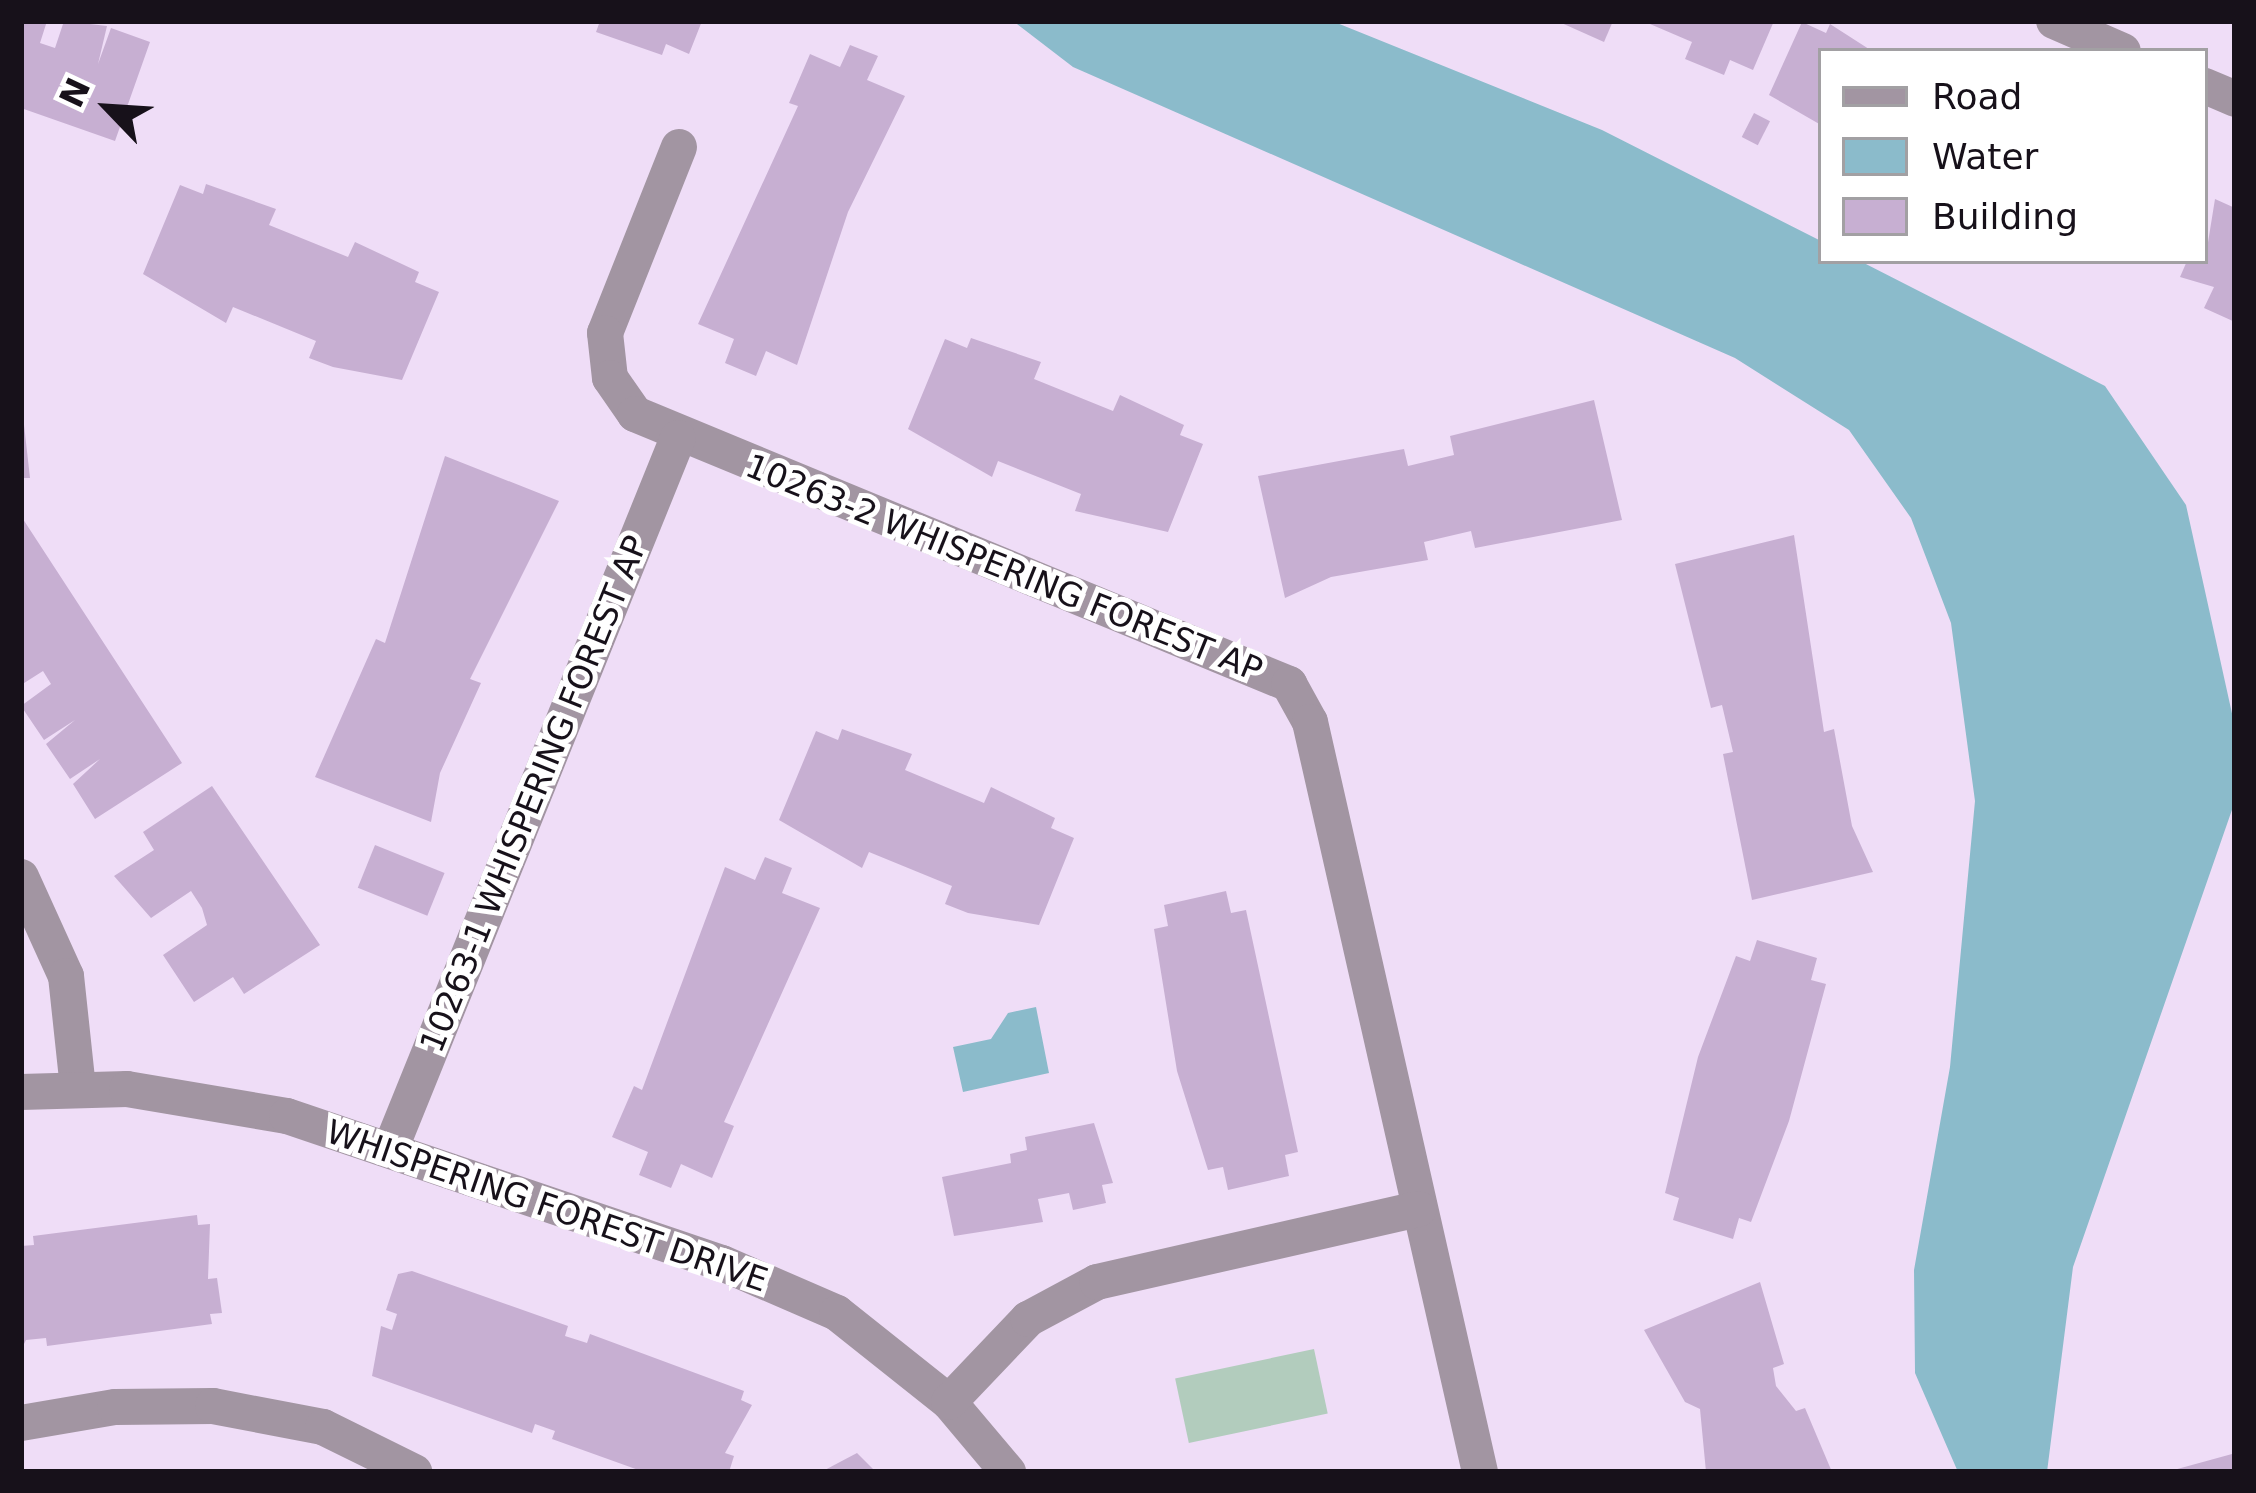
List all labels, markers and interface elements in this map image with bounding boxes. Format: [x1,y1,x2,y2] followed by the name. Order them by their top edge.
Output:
[48,48,168,168] north arrow
[1818,48,2208,264] legend
[51,72,98,113] text: N
[1932,76,2022,117] text: Road
[1932,136,2038,177] text: Water
[1932,196,2078,237] text: Building
[740,446,1268,690] street label: 10263-2 WHISPERING FOREST AP
[412,530,656,1058] street label: 10263-1 WHISPERING FOREST AP
[321,1112,773,1300] street label: WHISPERING FOREST DRIVE

